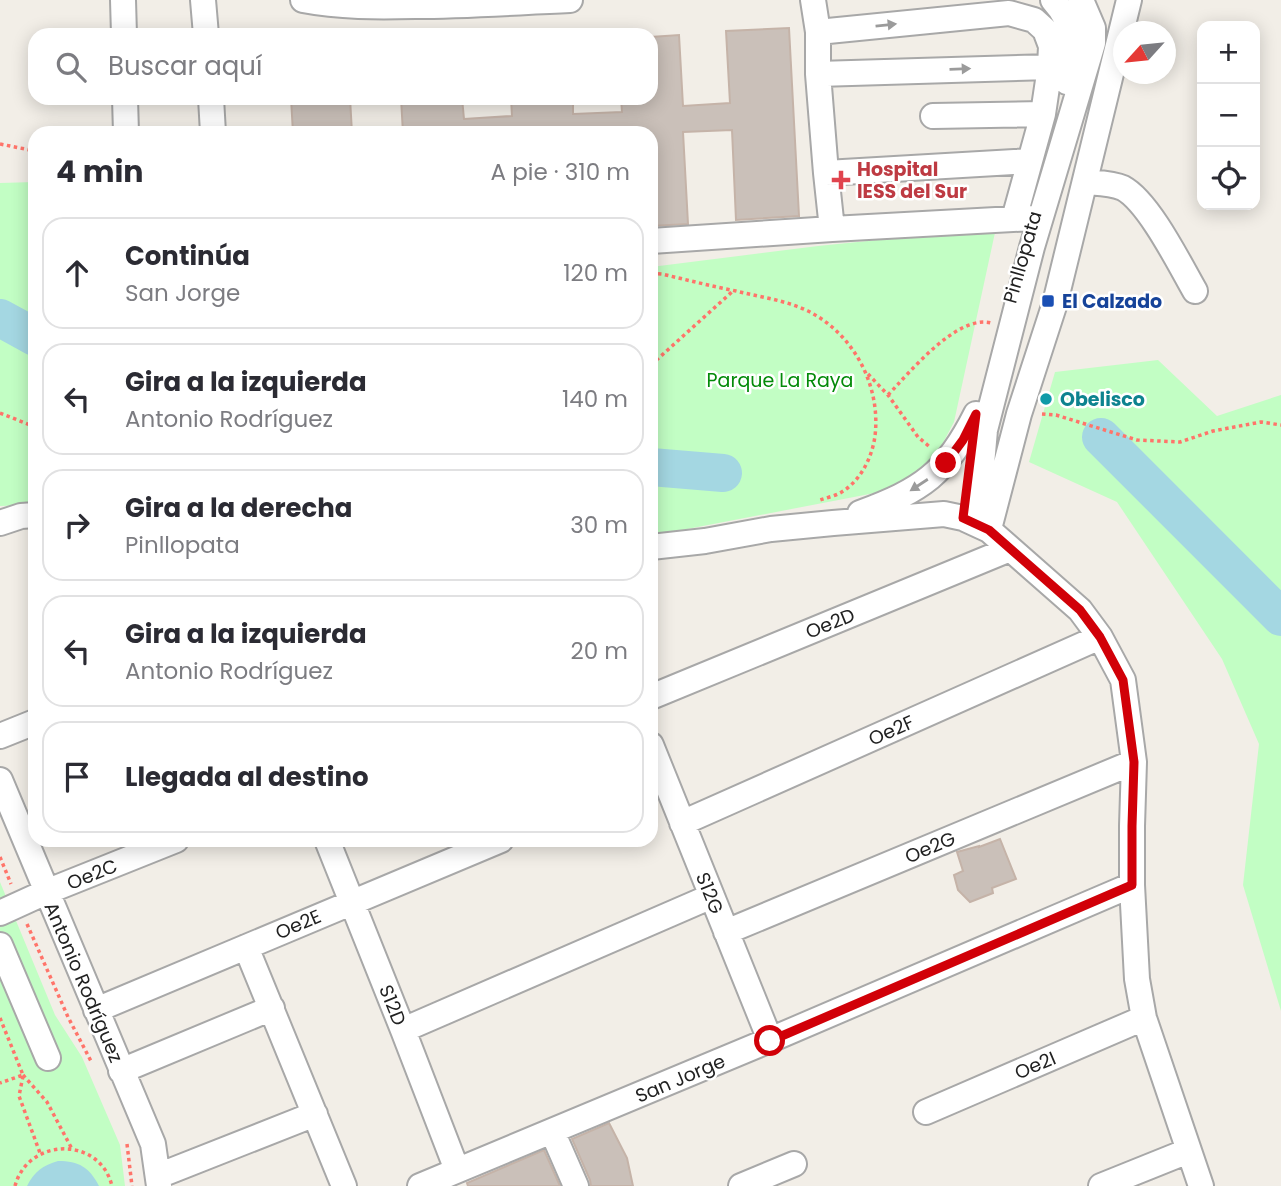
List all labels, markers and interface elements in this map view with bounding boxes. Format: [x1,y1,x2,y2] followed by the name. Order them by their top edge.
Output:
[875,19,897,30] one-way arrow
[1113,21,1176,84] north arrow
[1197,21,1260,210] map controls
[1197,21,1260,84] button: +
[28,28,658,105] search box
[52,48,90,86] icon: search
[108,48,262,84] text: Buscar aquí
[949,64,971,75] one-way arrow
[1197,84,1260,147] button: −
[1197,147,1260,210] button: locate
[56,150,144,193] text: 4 min
[491,156,630,188] text: A pie · 310 m
[857,156,967,205] place label: Hospital IESS del Sur
[831,170,851,190] marker: Hospital IESS del Sur
[996,208,1049,306] street label: Pinllopata
[125,238,250,274] text: Continúa
[58,254,96,292] icon: ahead
[563,257,628,289] text: 120 m
[125,277,240,309] text: San Jorge
[1062,288,1162,315] place label: El Calzado
[1040,293,1056,309] marker: El Calzado
[125,364,367,400] text: Gira a la izquierda
[707,367,853,394] park label: Parque La Raya
[58,380,96,418] icon: left
[562,383,628,415] text: 140 m
[1060,386,1145,413] place label: Obelisco
[1038,391,1054,407] marker: Obelisco
[125,403,333,435] text: Antonio Rodríguez
[930,447,961,478] route end
[910,478,928,492] one-way arrow
[125,490,353,526] text: Gira a la derecha
[58,506,96,544] icon: right
[570,509,628,541] text: 30 m
[125,529,240,561] text: Pinllopata
[801,601,859,646] street label: Oe2D
[125,616,367,652] text: Gira a la izquierda
[58,632,96,670] icon: left
[570,635,628,667] text: 20 m
[125,655,333,687] text: Antonio Rodríguez
[864,709,918,752] street label: Oe2F
[58,758,96,796] icon: arrive
[125,759,369,795] text: Llegada al destino
[901,825,960,870] street label: Oe2G
[63,852,121,897] street label: Oe2C
[689,868,730,918] street label: S12G
[38,898,130,1067] street label: Antonio Rodríguez
[271,903,325,946] street label: Oe2E
[372,981,413,1030] street label: S12D
[754,1025,785,1056] route start
[1010,1045,1060,1086] street label: Oe2I
[631,1047,729,1109] street label: San Jorge

